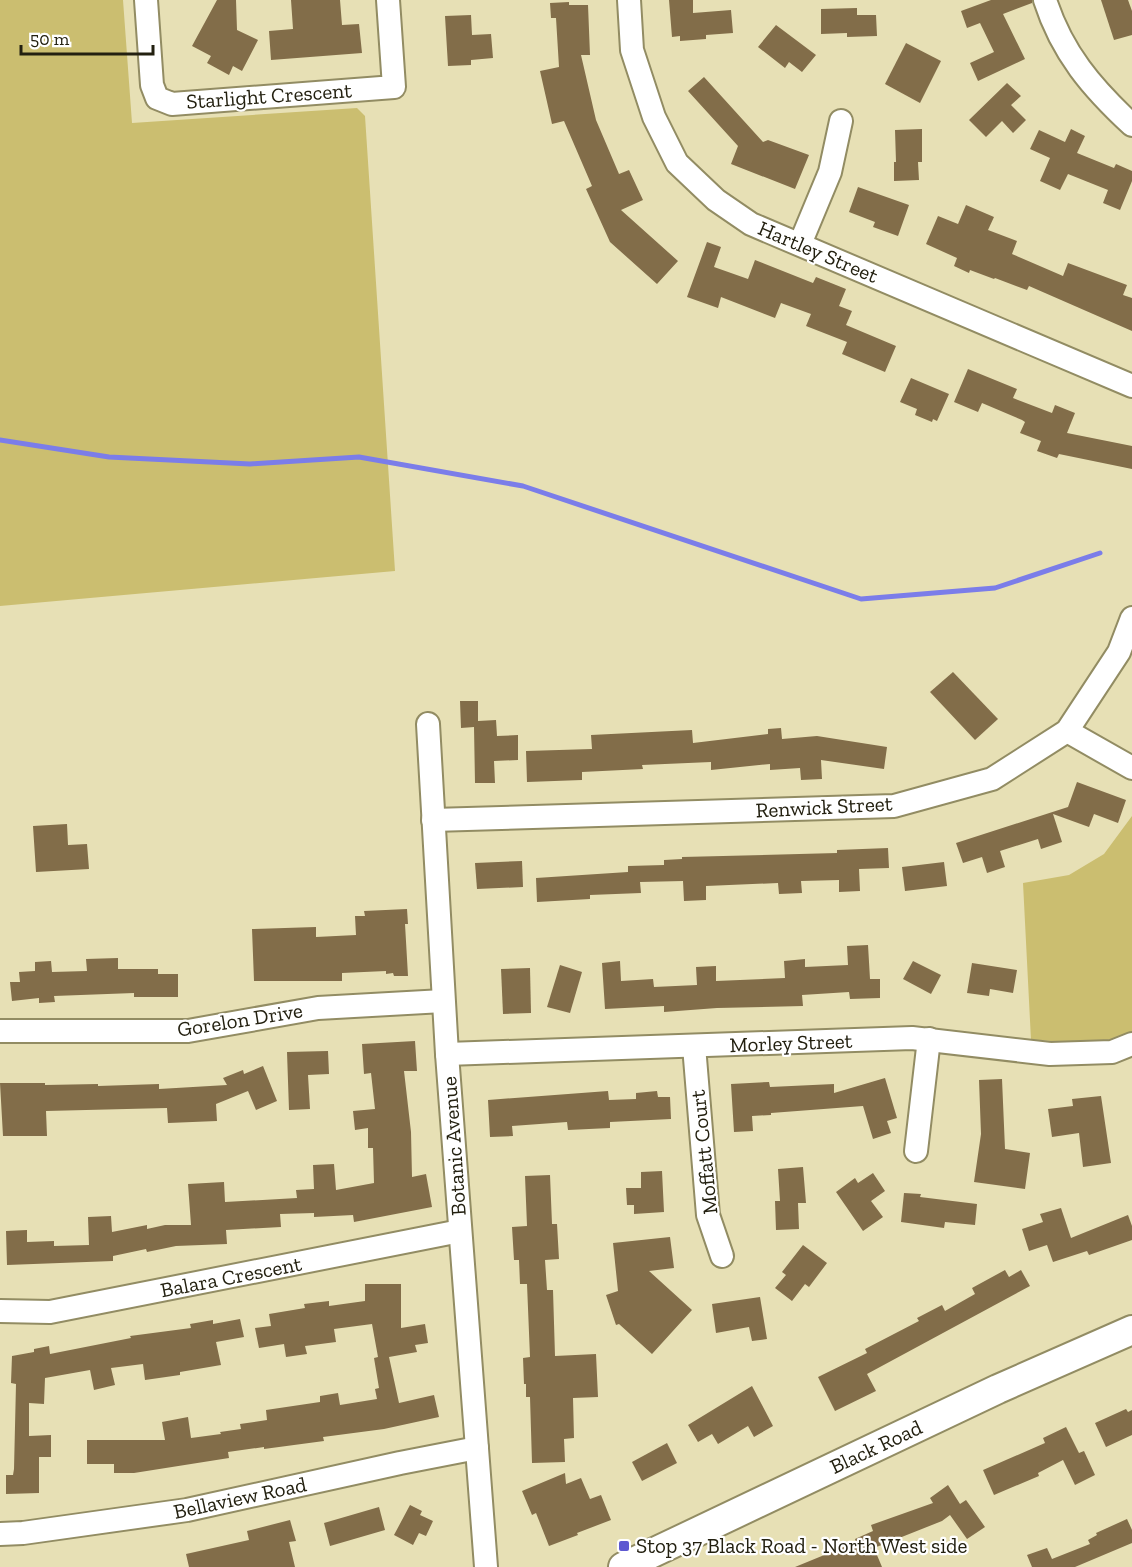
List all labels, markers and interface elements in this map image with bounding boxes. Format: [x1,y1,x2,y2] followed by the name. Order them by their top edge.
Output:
[21,18,153,56] scale bar
[30,28,70,50] text: 50 m
[185,77,353,114] street label: Starlight Crescent
[754,215,882,288] street label: Hartley Street
[755,790,893,823] street label: Renwick Street
[175,997,305,1042] street label: Gorelon Drive
[729,1028,853,1057] street label: Morley Street
[436,1075,471,1217] street label: Botanic Avenue
[685,1088,722,1215] street label: Moffatt Court
[158,1251,304,1302] street label: Balara Crescent
[826,1414,926,1479] street label: Black Road
[171,1471,309,1524] street label: Bellaview Road
[636,1533,968,1558] place label: Stop 37 Black Road - North West side
[617,1539,631,1553] marker: Stop 37 Black Road - North West side

